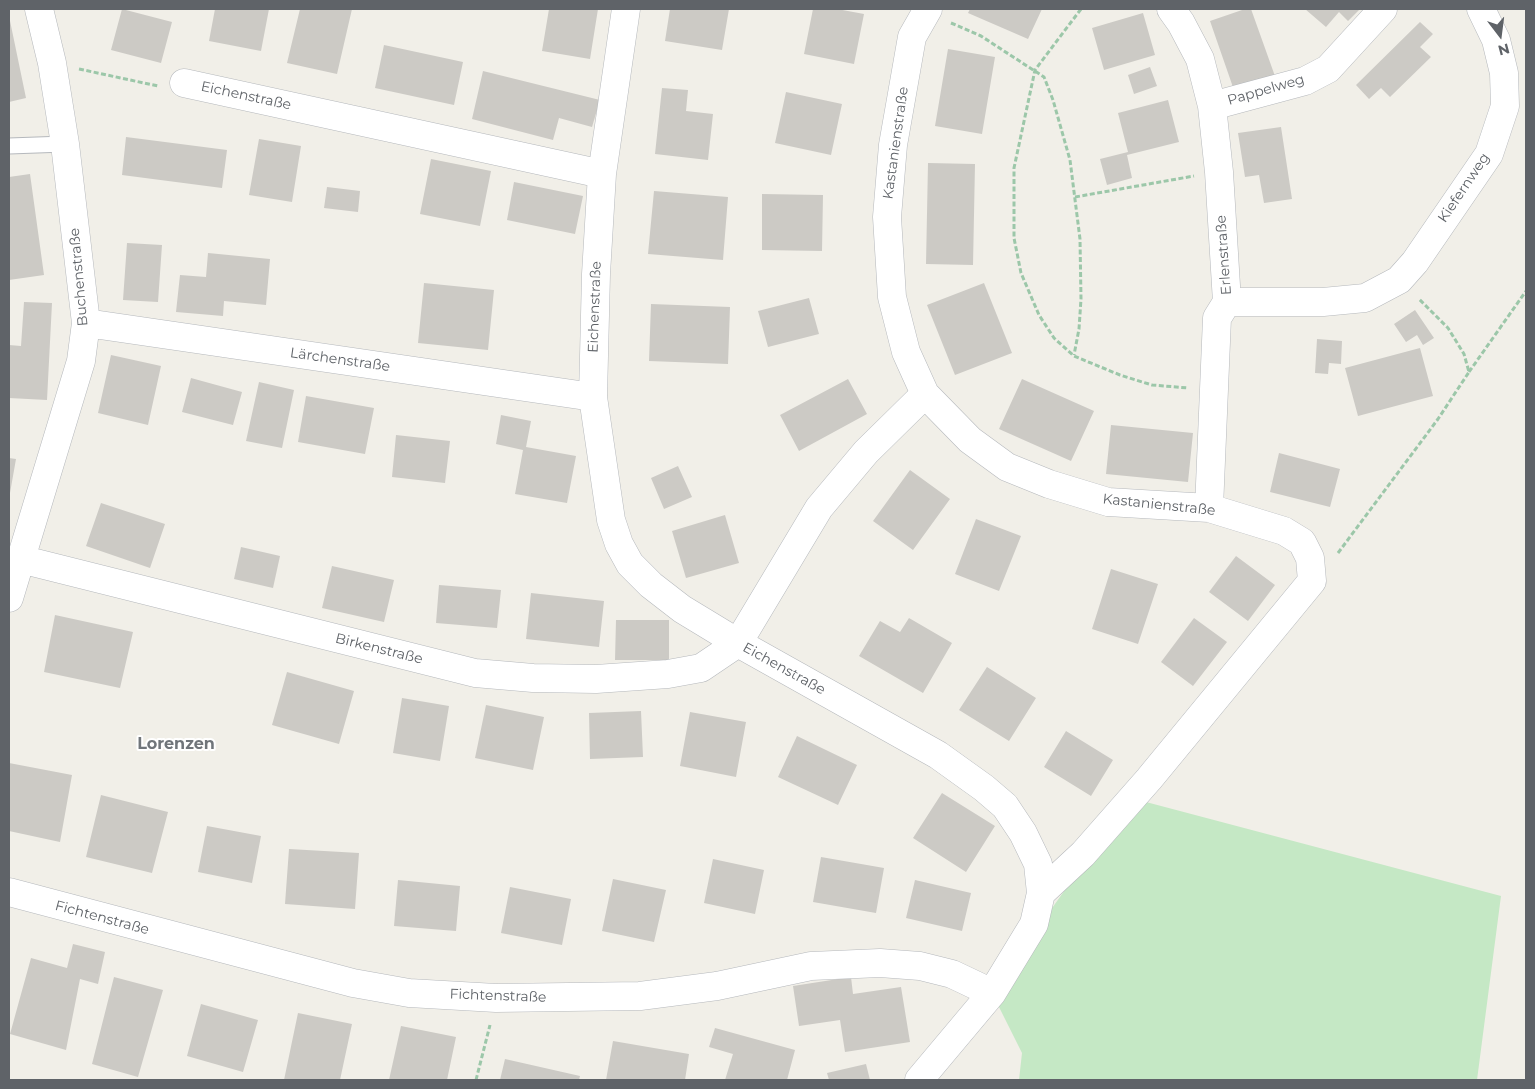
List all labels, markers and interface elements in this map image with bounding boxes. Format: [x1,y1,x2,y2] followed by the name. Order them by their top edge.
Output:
[1475,10,1525,60] north arrow
[1496,39,1512,60] text: N
[1225,71,1307,109] street label: Pappelweg
[199,78,293,114] street label: Eichenstraße
[880,86,912,200] street label: Kastanienstraße
[1435,150,1493,226] street label: Kiefernweg
[1213,214,1235,296] street label: Erlenstraße
[66,227,92,327] street label: Buchenstraße
[585,261,605,353] street label: Eichenstraße
[289,345,391,375] street label: Lärchenstraße
[1102,491,1216,519] street label: Kastanienstraße
[334,630,424,668] street label: Birkenstraße
[740,639,828,699] street label: Eichenstraße
[137,734,215,754] district label: Lorenzen
[53,897,151,939] street label: Fichtenstraße
[449,986,547,1006] street label: Fichtenstraße

